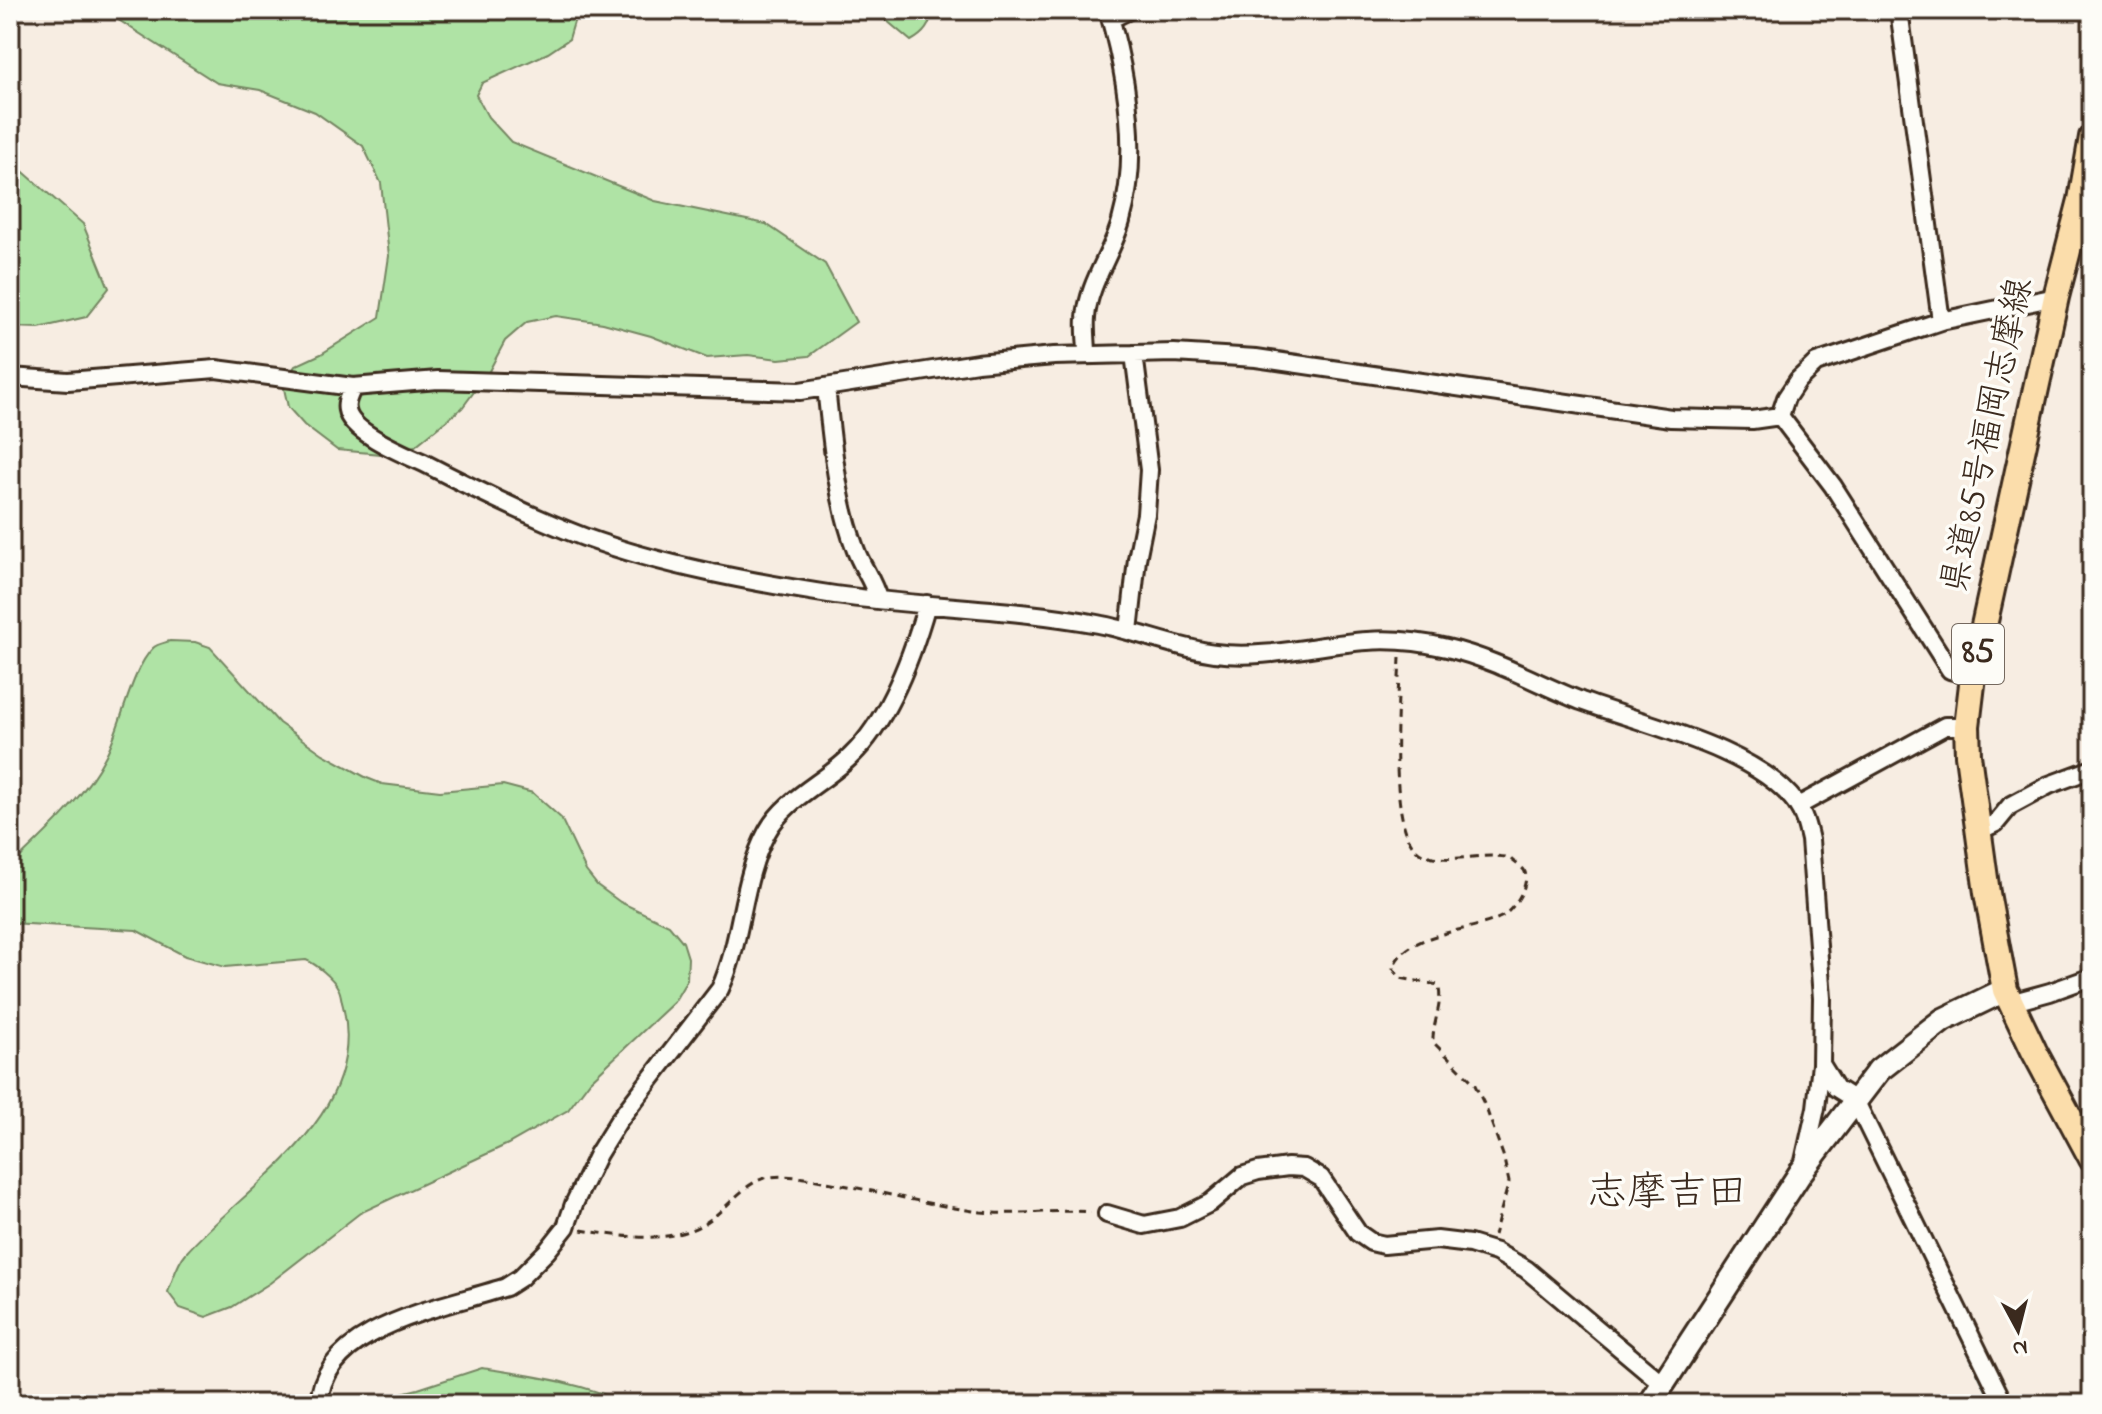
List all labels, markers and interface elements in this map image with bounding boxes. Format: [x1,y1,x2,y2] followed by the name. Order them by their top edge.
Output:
[1930,273,2048,599] street label: 県道85号福岡志摩線
[1952,624,2004,684] road number: 85
[1587,1165,1747,1224] district label: 志摩吉田
[1978,1290,2058,1370] north arrow
[2011,1330,2029,1364] text: N

